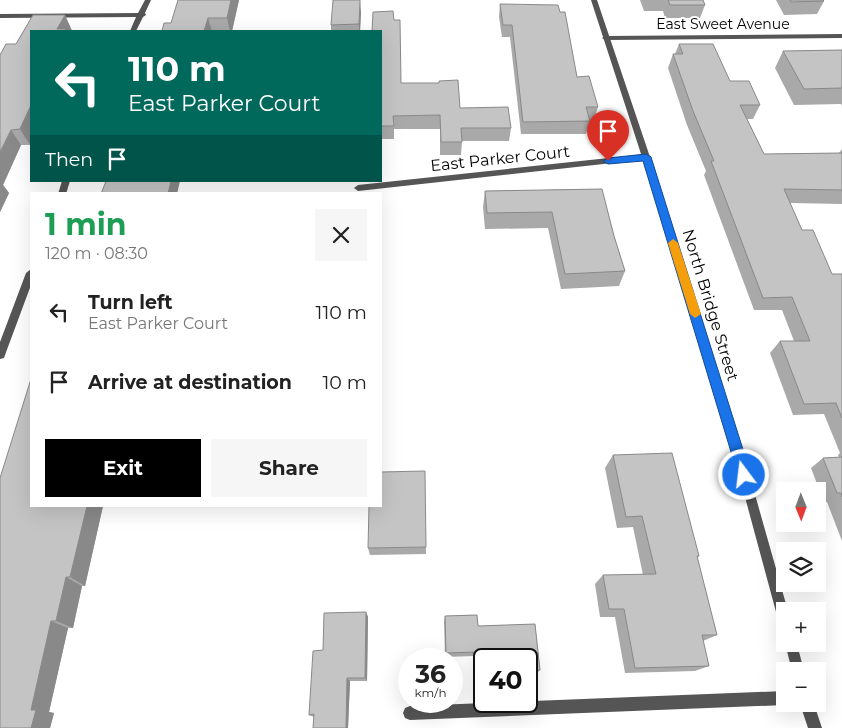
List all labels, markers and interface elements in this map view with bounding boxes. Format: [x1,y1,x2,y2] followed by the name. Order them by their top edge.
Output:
[656,15,790,33] street label: East Sweet Avenue
[128,47,226,90] text: 110 m
[45,50,110,115] icon: left
[128,90,320,117] text: East Parker Court
[587,110,629,161] pin
[594,117,622,145] icon: arrive
[429,142,571,175] street label: East Parker Court
[103,145,131,173] icon: arrive
[45,148,93,171] text: Then
[45,206,126,243] text: 1 min
[315,209,367,261] button: close
[678,227,743,384] street label: North Bridge Street
[45,244,148,263] text: 120 m · 08:30
[88,291,173,314] text: Turn left
[45,298,73,326] icon: left
[316,301,367,324] text: 110 m
[88,314,228,333] text: East Parker Court
[45,368,73,396] icon: arrive
[88,371,292,394] text: Arrive at destination
[322,371,367,394] text: 10 m
[45,439,201,497] button: Exit
[211,439,367,497] button: Share
[717,448,769,500] position arrow
[776,482,826,532] north arrow
[776,482,826,712] map controls
[776,542,826,592] button: layers
[776,602,826,652] button: +
[473,648,538,713] speed limit sign: 40
[415,659,446,689] text: 36
[776,662,826,712] button: −
[414,685,447,700] text: km/h

